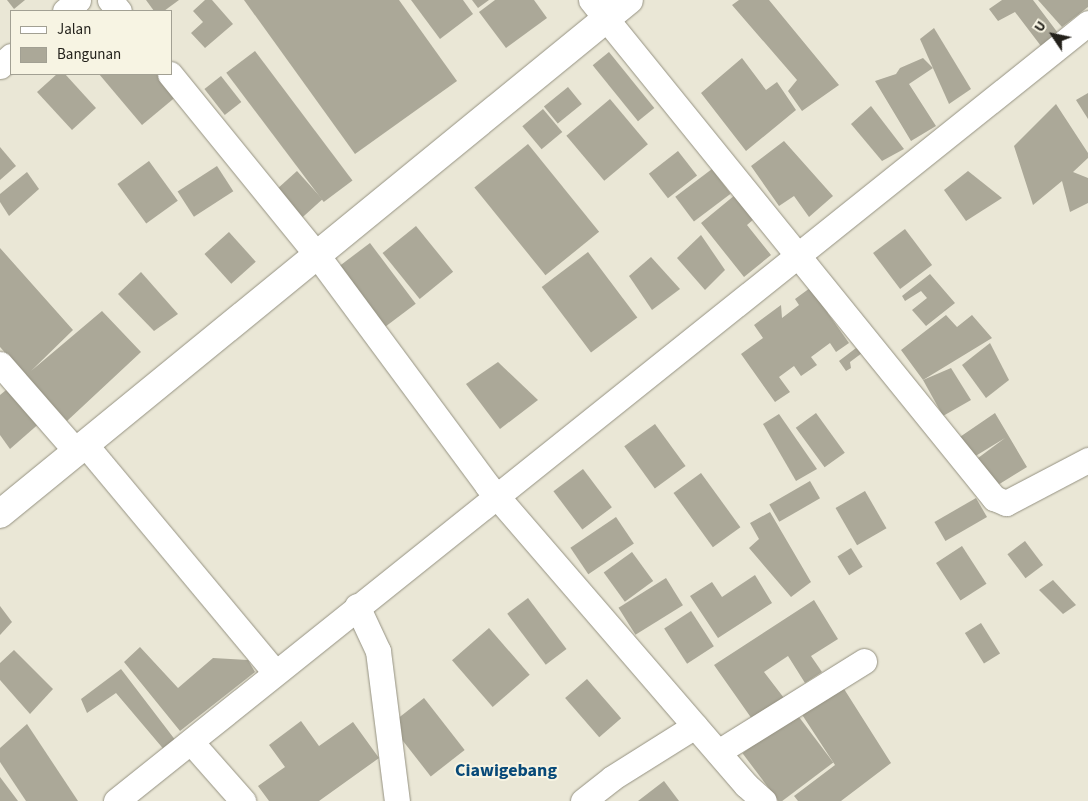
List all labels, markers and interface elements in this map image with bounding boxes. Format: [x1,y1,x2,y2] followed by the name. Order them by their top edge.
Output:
[10,10,172,75] legend
[1028,10,1078,60] north arrow
[1030,17,1051,36] text: U
[57,19,91,40] text: Jalan
[57,44,121,65] text: Bangunan
[455,760,557,782] district label: Ciawigebang

